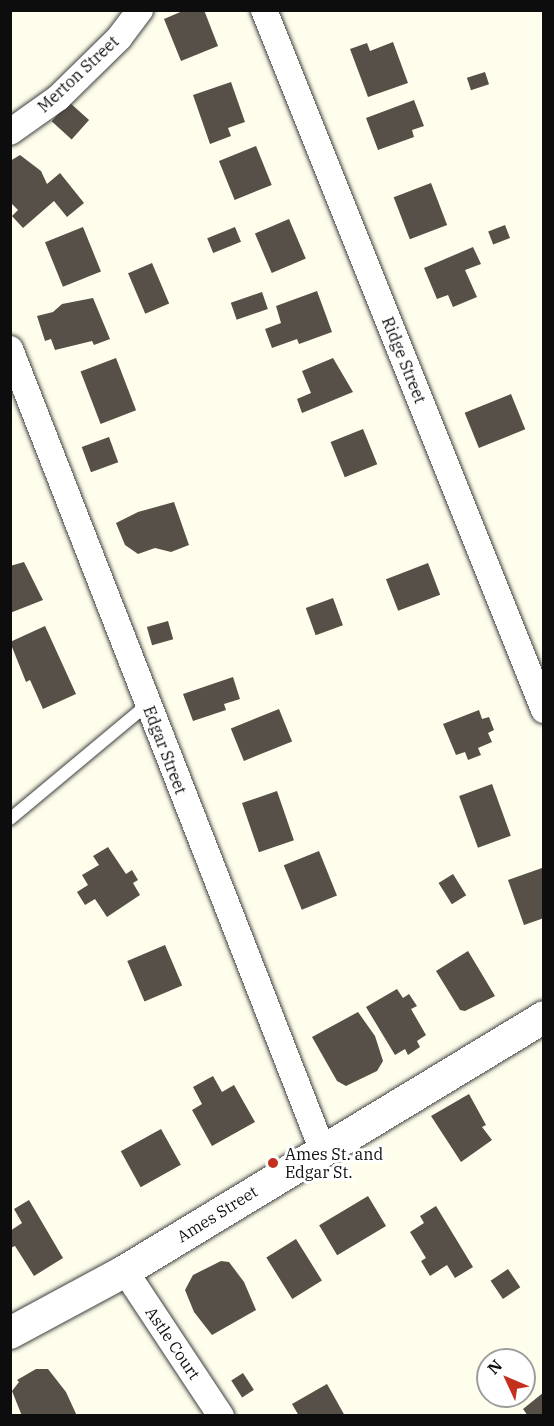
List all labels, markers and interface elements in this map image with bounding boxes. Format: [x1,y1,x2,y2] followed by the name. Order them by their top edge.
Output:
[34,32,122,116] street label: Merton Street
[378,314,430,406] street label: Ridge Street
[139,703,191,797] street label: Edgar Street
[285,1144,383,1182] place label: Ames St. and Edgar St.
[266,1156,280,1170] marker: Ames St. and Edgar St.
[173,1182,261,1246] street label: Ames Street
[142,1303,204,1383] street label: Astle Court
[476,1348,536,1408] north arrow
[483,1355,506,1378] text: N

